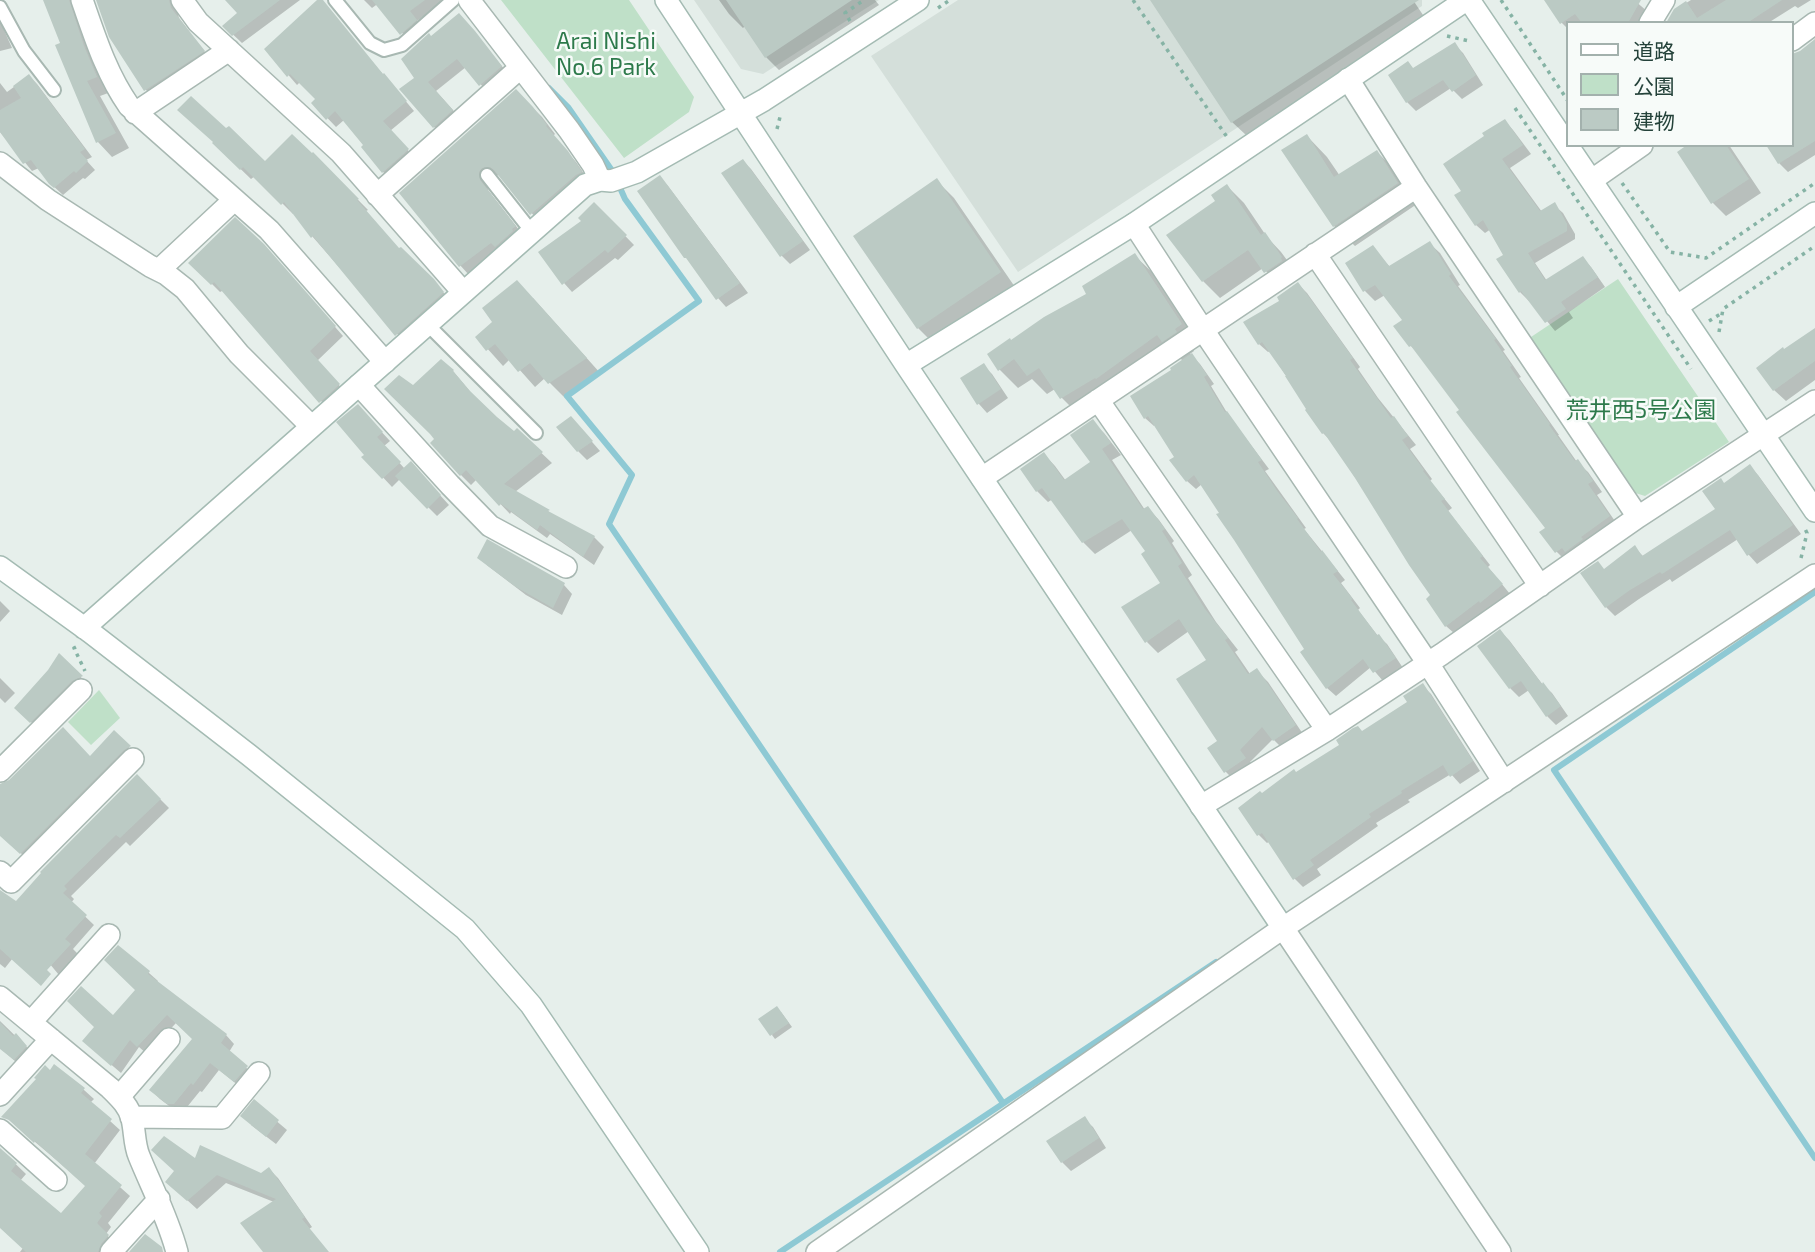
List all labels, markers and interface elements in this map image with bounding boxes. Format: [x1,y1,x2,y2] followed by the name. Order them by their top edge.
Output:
[1566,21,1794,147] legend
[556,27,656,81] park label: Arai Nishi No.6 Park
[1633,38,1675,63] text: 道路
[1633,73,1675,98] text: 公園
[1633,108,1675,133] text: 建物
[1566,396,1716,424] park label: 荒井西5号公園

